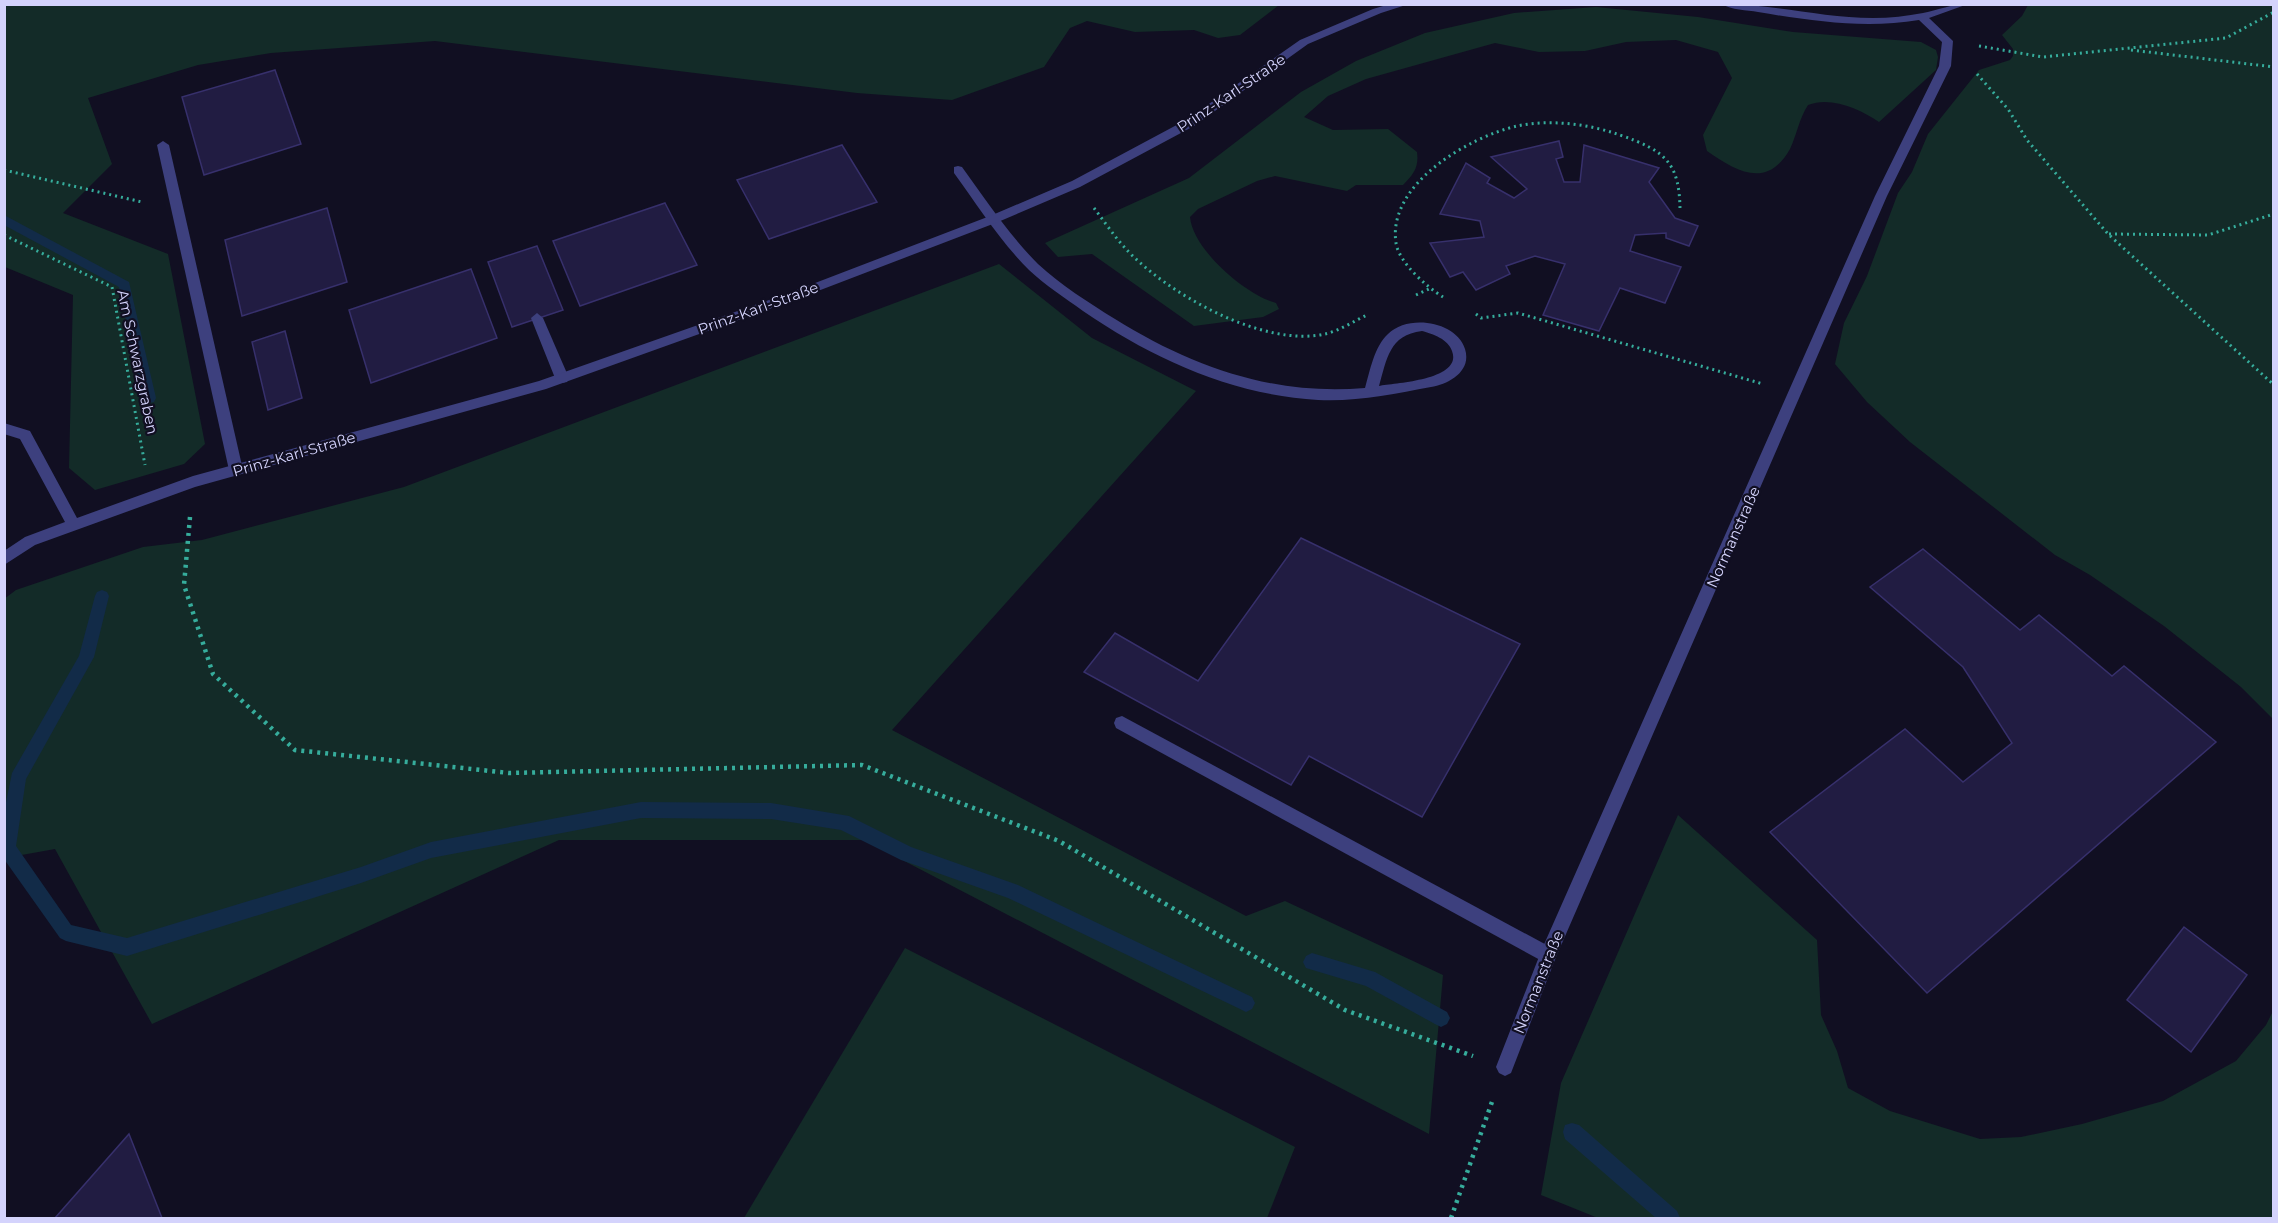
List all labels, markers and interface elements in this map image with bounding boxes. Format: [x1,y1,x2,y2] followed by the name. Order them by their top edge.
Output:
[1173,50,1289,136] street label: Prinz-Karl-Straße
[695,277,821,339] street label: Prinz-Karl-Straße
[113,288,163,436] street label: Am Schwarzgraben
[230,427,358,481] street label: Prinz-Karl-Straße
[1702,483,1764,591] street label: Normanstraße
[1509,928,1567,1036] street label: Normanstraße

